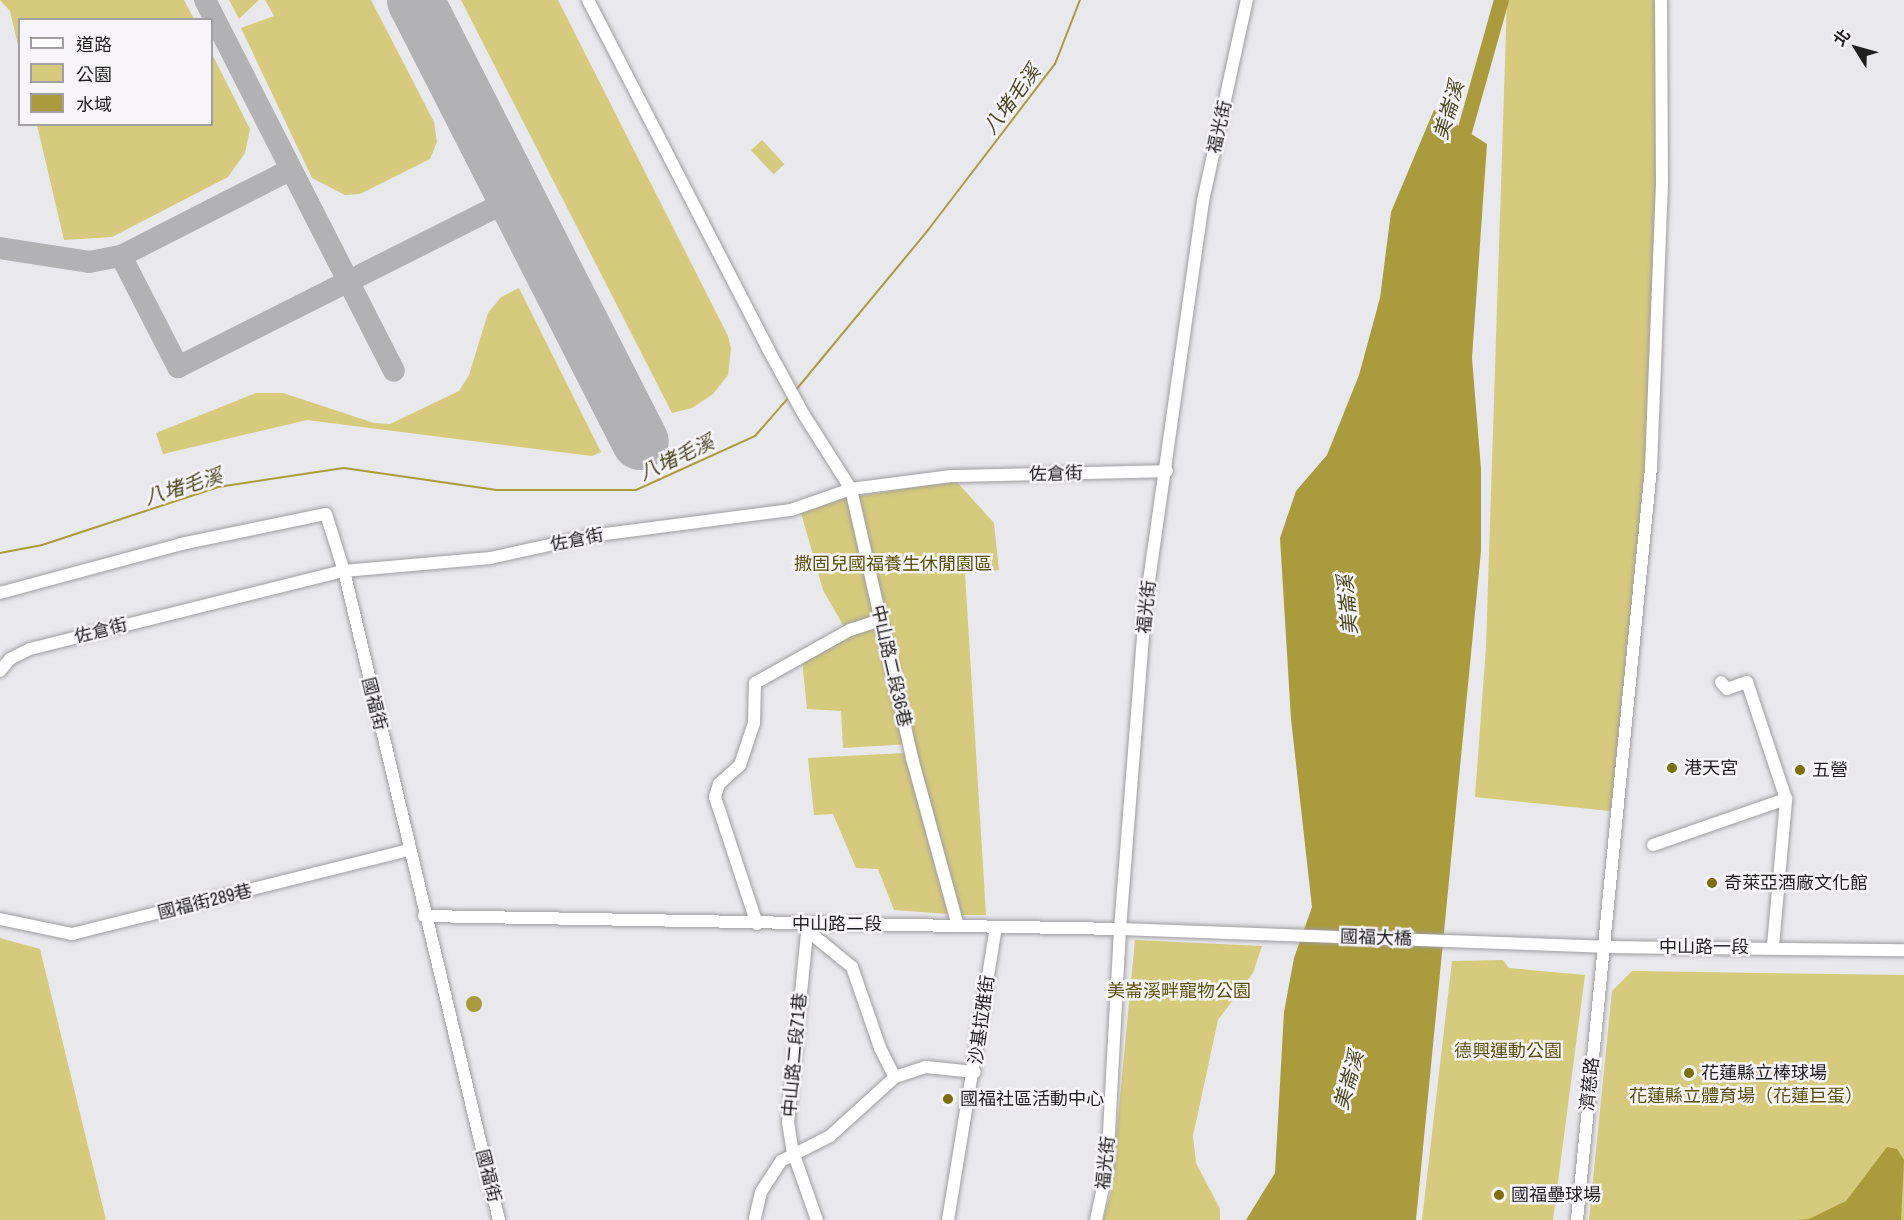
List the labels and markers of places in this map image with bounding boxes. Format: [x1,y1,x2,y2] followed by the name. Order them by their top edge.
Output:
[1684,757,1738,779] place label: 港天宮
[1812,759,1848,781] place label: 五營
[1665,761,1679,775] marker: 港天宮
[1793,763,1807,777] marker: 五營
[1724,872,1868,894] place label: 奇萊亞酒廠文化館
[1705,876,1719,890] marker: 奇萊亞酒廠文化館
[1701,1062,1827,1084] place label: 花蓮縣立棒球場
[1682,1066,1696,1080] marker: 花蓮縣立棒球場
[960,1088,1104,1110] place label: 國福社區活動中心
[941,1092,955,1106] marker: 國福社區活動中心
[1511,1184,1601,1206] place label: 國福壘球場
[1492,1188,1506,1202] marker: 國福壘球場

